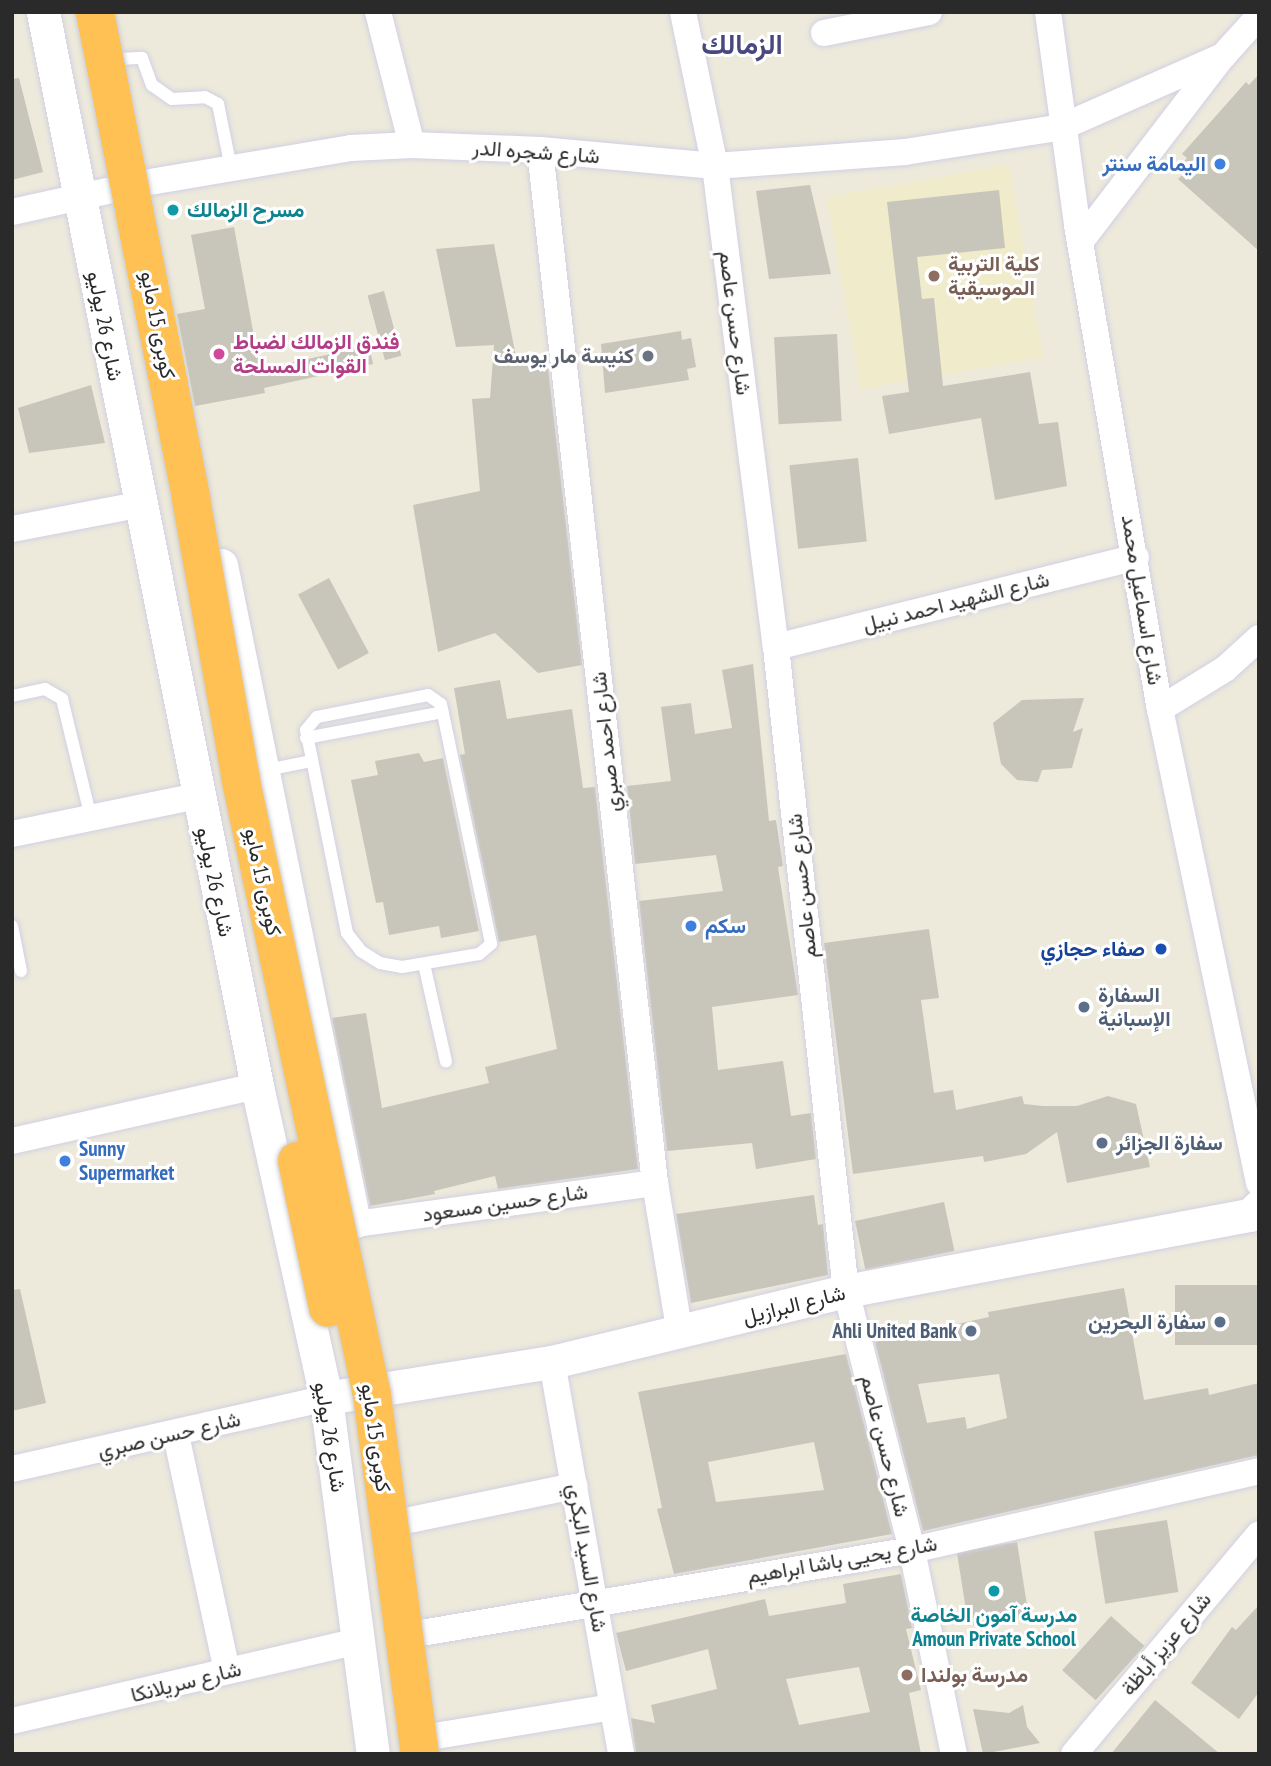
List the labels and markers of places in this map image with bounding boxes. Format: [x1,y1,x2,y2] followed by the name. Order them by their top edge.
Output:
[1102,151,1206,177] place label: اليمامة سنتر
[1212,156,1228,172] marker: اليمامة سنتر
[187,197,304,223] place label: مسرح الزمالك
[165,202,181,218] marker: مسرح الزمالك
[948,251,1040,301] place label: كلية التربية الموسيقية
[926,268,942,284] marker: كلية التربية الموسيقية
[233,329,399,379] place label: فندق الزمالك لضباط القوات المسلحة
[494,343,634,369] place label: كنيسة مار يوسف
[211,346,227,362] marker: فندق الزمالك لضباط القوات المسلحة
[640,348,656,364] marker: كنيسة مار يوسف
[705,913,746,939] place label: سكم
[683,918,699,934] marker: سكم
[1041,936,1145,962] place label: صفاء حجازي
[1151,939,1171,959] marker: صفاء حجازي
[1098,982,1171,1032] place label: السفارة الإسبانية
[1076,999,1092,1015] marker: السفارة الإسبانية
[1116,1130,1223,1156] place label: سفارة الجزائر
[1094,1135,1110,1151] marker: سفارة الجزائر
[79,1136,174,1186] place label: Sunny Supermarket
[57,1153,73,1169] marker: Sunny Supermarket
[1088,1309,1206,1335] place label: سفارة البحرين
[1212,1314,1228,1330] marker: سفارة البحرين
[832,1318,957,1344] place label: Ahli United Bank
[963,1323,979,1339] marker: Ahli United Bank
[986,1583,1002,1599] marker: مدرسة آمون الخاصة Amoun Private School
[910,1602,1078,1652] place label: مدرسة آمون الخاصة Amoun Private School
[921,1662,1028,1688] place label: مدرسة بولندا
[899,1667,915,1683] marker: مدرسة بولندا

